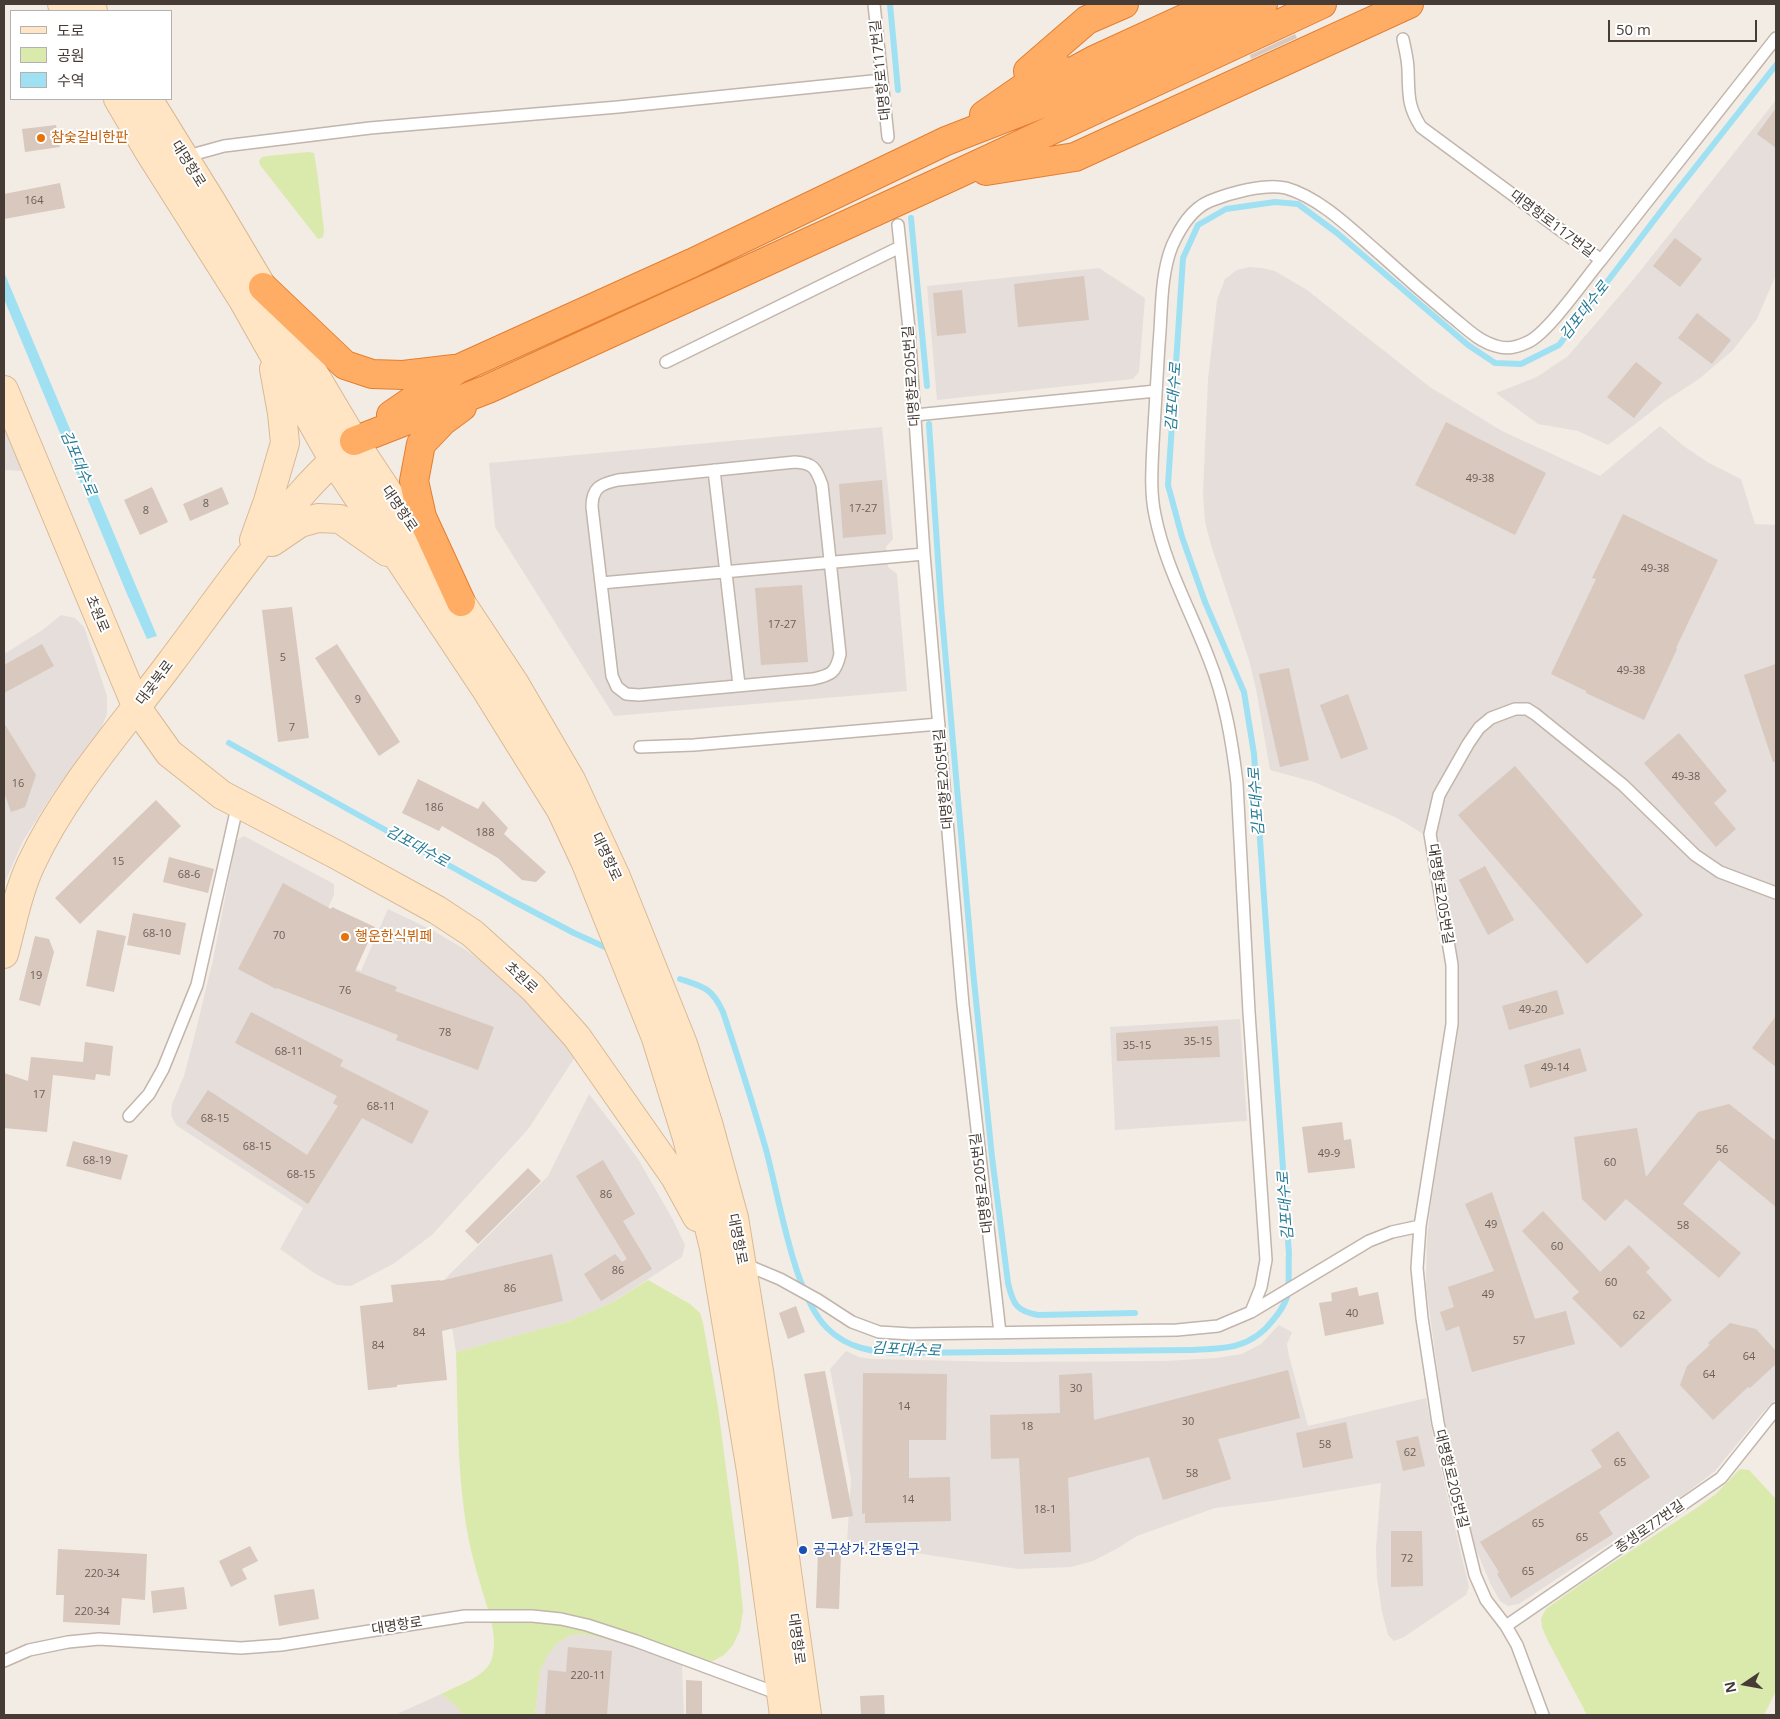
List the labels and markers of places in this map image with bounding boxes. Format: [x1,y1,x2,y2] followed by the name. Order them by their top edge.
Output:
[51,130,128,146] place label: 참숯갈비한판
[35,132,47,144] marker: 참숯갈비한판
[355,929,432,945] place label: 행운한식뷔페
[339,931,351,943] marker: 행운한식뷔페
[813,1542,920,1558] place label: 공구상가.간동입구
[797,1544,809,1556] marker: 공구상가.간동입구

